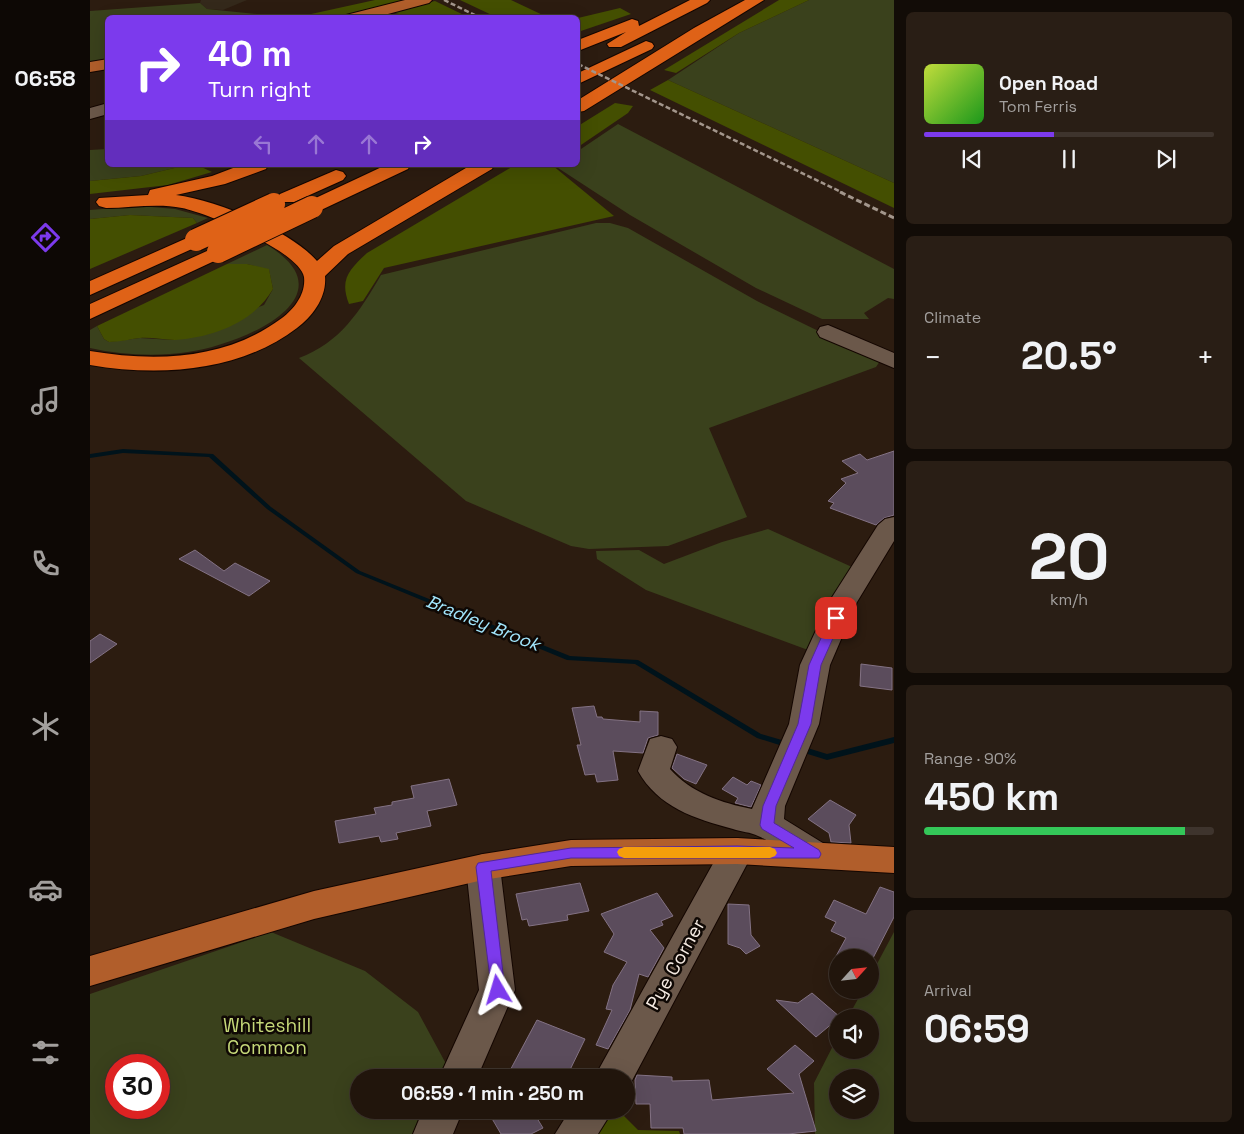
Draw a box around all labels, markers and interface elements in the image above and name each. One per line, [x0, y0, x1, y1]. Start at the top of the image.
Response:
text: 40 m [208, 32, 292, 76]
icon: right [125, 35, 190, 100]
text: 06:58 [15, 64, 75, 92]
text: Open Road [999, 71, 1098, 96]
text: Turn right [208, 75, 311, 103]
text: Tom Ferris [999, 96, 1077, 117]
icon: left [249, 130, 277, 158]
icon: ahead [302, 130, 330, 158]
icon: ahead [355, 130, 383, 158]
icon: right [408, 130, 436, 158]
icon: previous [958, 145, 986, 173]
icon: pause [1055, 145, 1083, 173]
icon: next [1152, 145, 1180, 173]
icon: directions [28, 220, 63, 255]
text: Climate [924, 307, 981, 328]
text: 20.5° [1021, 332, 1117, 380]
text: − [924, 339, 941, 375]
text: + [1197, 339, 1214, 375]
icon: music [28, 383, 63, 418]
text: 20 [1029, 515, 1109, 598]
icon: phone [28, 546, 63, 581]
water label: Bradley Brook [423, 589, 546, 657]
text: km/h [1050, 589, 1088, 610]
pin [815, 597, 857, 639]
icon: arrive [822, 604, 850, 632]
icon: climate [28, 709, 63, 744]
text: Range · 90% [924, 748, 1016, 769]
text: 450 km [924, 773, 1059, 821]
icon: car [28, 872, 63, 907]
street label: Pye Corner [640, 914, 711, 1014]
north arrow [829, 949, 879, 999]
map controls [829, 949, 879, 1119]
position arrow [471, 963, 523, 1015]
text: Arrival [924, 980, 972, 1001]
text: 06:59 [924, 1005, 1030, 1053]
button: sound [829, 1009, 879, 1059]
park label: Whiteshill Common [223, 1013, 311, 1060]
icon: filters [28, 1035, 63, 1070]
speed limit sign: 30 [105, 1054, 170, 1119]
button: layers [829, 1069, 879, 1119]
text: 06:59 · 1 min · 250 m [401, 1081, 584, 1106]

